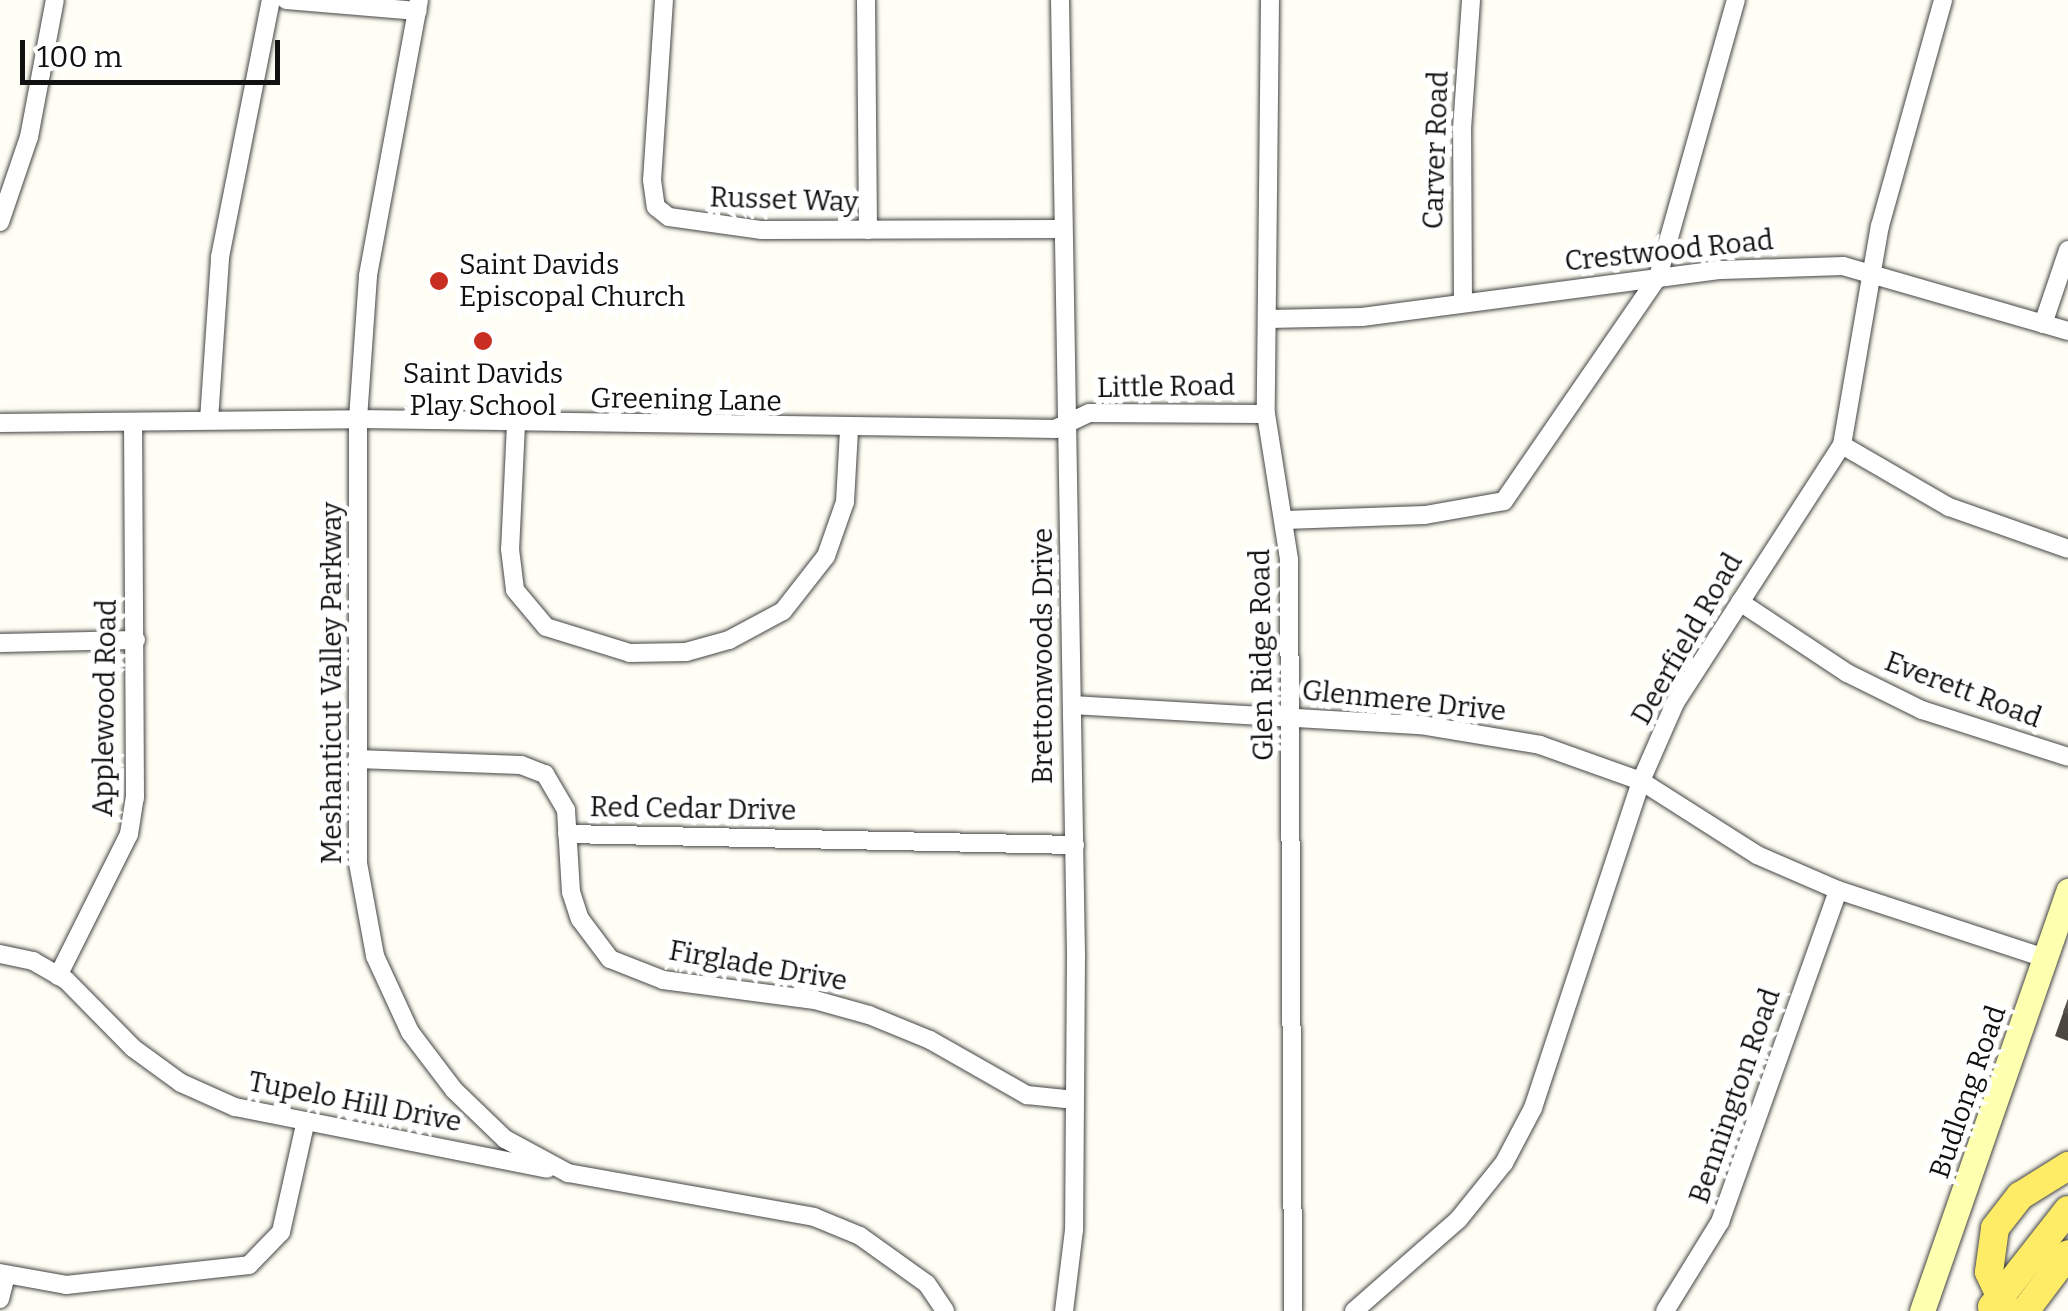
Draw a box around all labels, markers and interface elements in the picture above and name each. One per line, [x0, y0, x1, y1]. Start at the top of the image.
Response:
scale bar [25, 20, 285, 82]
text: 100 m [37, 39, 122, 75]
street label: Carver Road [1416, 70, 1456, 230]
street label: Russet Way [709, 181, 859, 219]
street label: Crestwood Road [1563, 223, 1775, 279]
place label: Saint Davids Episcopal Church [459, 248, 685, 314]
marker: Saint Davids Episcopal Church [428, 270, 450, 292]
marker: Saint Davids Play School [472, 330, 494, 352]
place label: Saint Davids Play School [403, 357, 563, 423]
street label: Little Road [1097, 369, 1235, 405]
street label: Greening Lane [590, 382, 782, 418]
street label: Meshanticut Valley Parkway [315, 502, 349, 864]
street label: Brettonwoods Drive [1026, 528, 1060, 784]
street label: Deerfield Road [1624, 547, 1750, 731]
street label: Glen Ridge Road [1243, 549, 1281, 761]
street label: Applewood Road [86, 599, 124, 817]
street label: Everett Road [1880, 645, 2046, 735]
street label: Glenmere Drive [1300, 674, 1508, 728]
street label: Red Cedar Drive [589, 790, 797, 828]
street label: Firglade Drive [666, 934, 850, 998]
street label: Bennington Road [1682, 984, 1788, 1208]
street label: Budlong Road [1923, 1001, 2013, 1183]
street label: Tupelo Hill Drive [246, 1065, 464, 1139]

